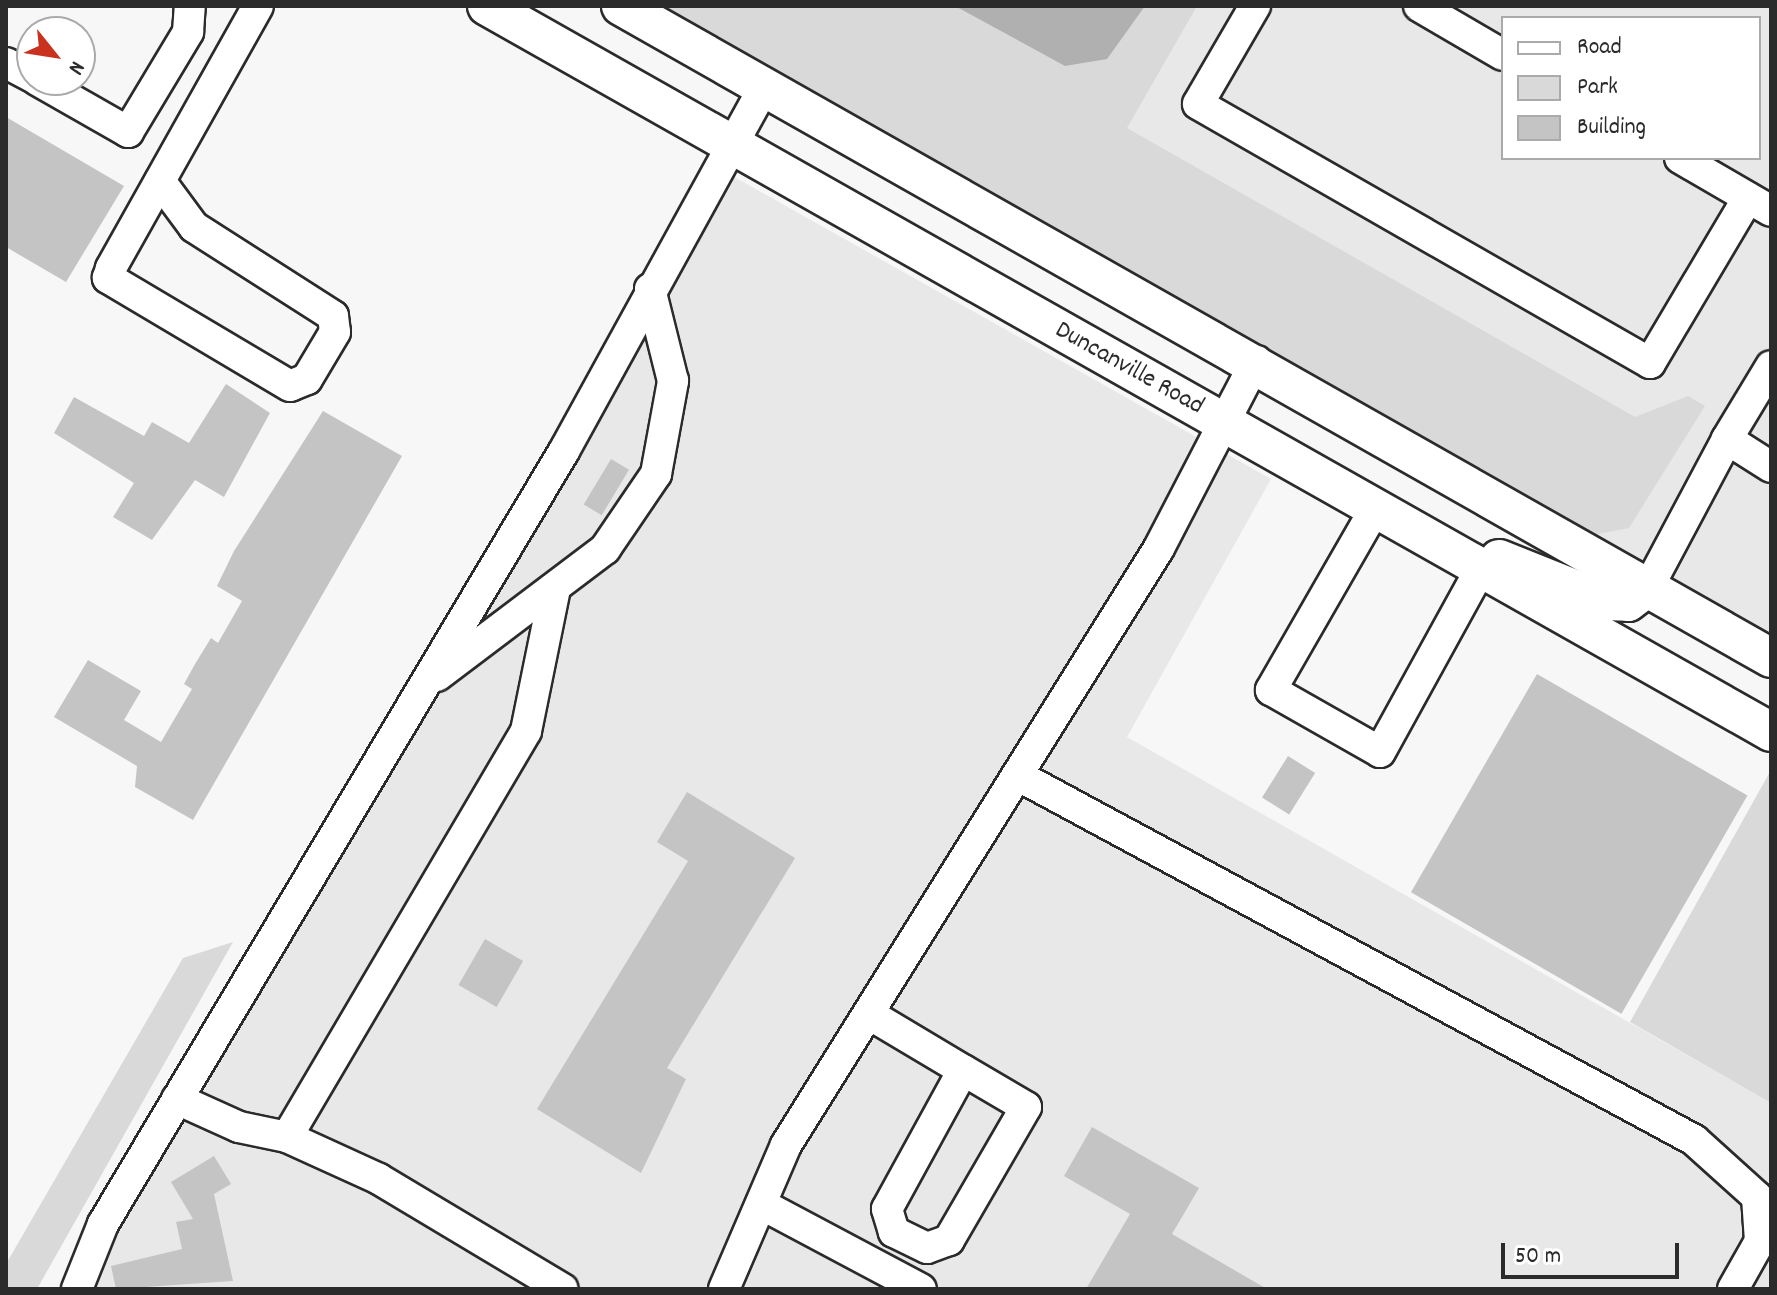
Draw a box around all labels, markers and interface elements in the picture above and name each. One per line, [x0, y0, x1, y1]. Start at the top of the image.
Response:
north arrow [16, 16, 96, 96]
legend [1501, 16, 1761, 160]
text: Road [1577, 31, 1622, 65]
text: N [59, 55, 92, 80]
text: Park [1577, 71, 1618, 105]
text: Building [1577, 111, 1646, 145]
street label: Duncanville Road [1049, 315, 1209, 423]
scale bar [1505, 1227, 1683, 1277]
text: 50 m [1515, 1240, 1561, 1274]

